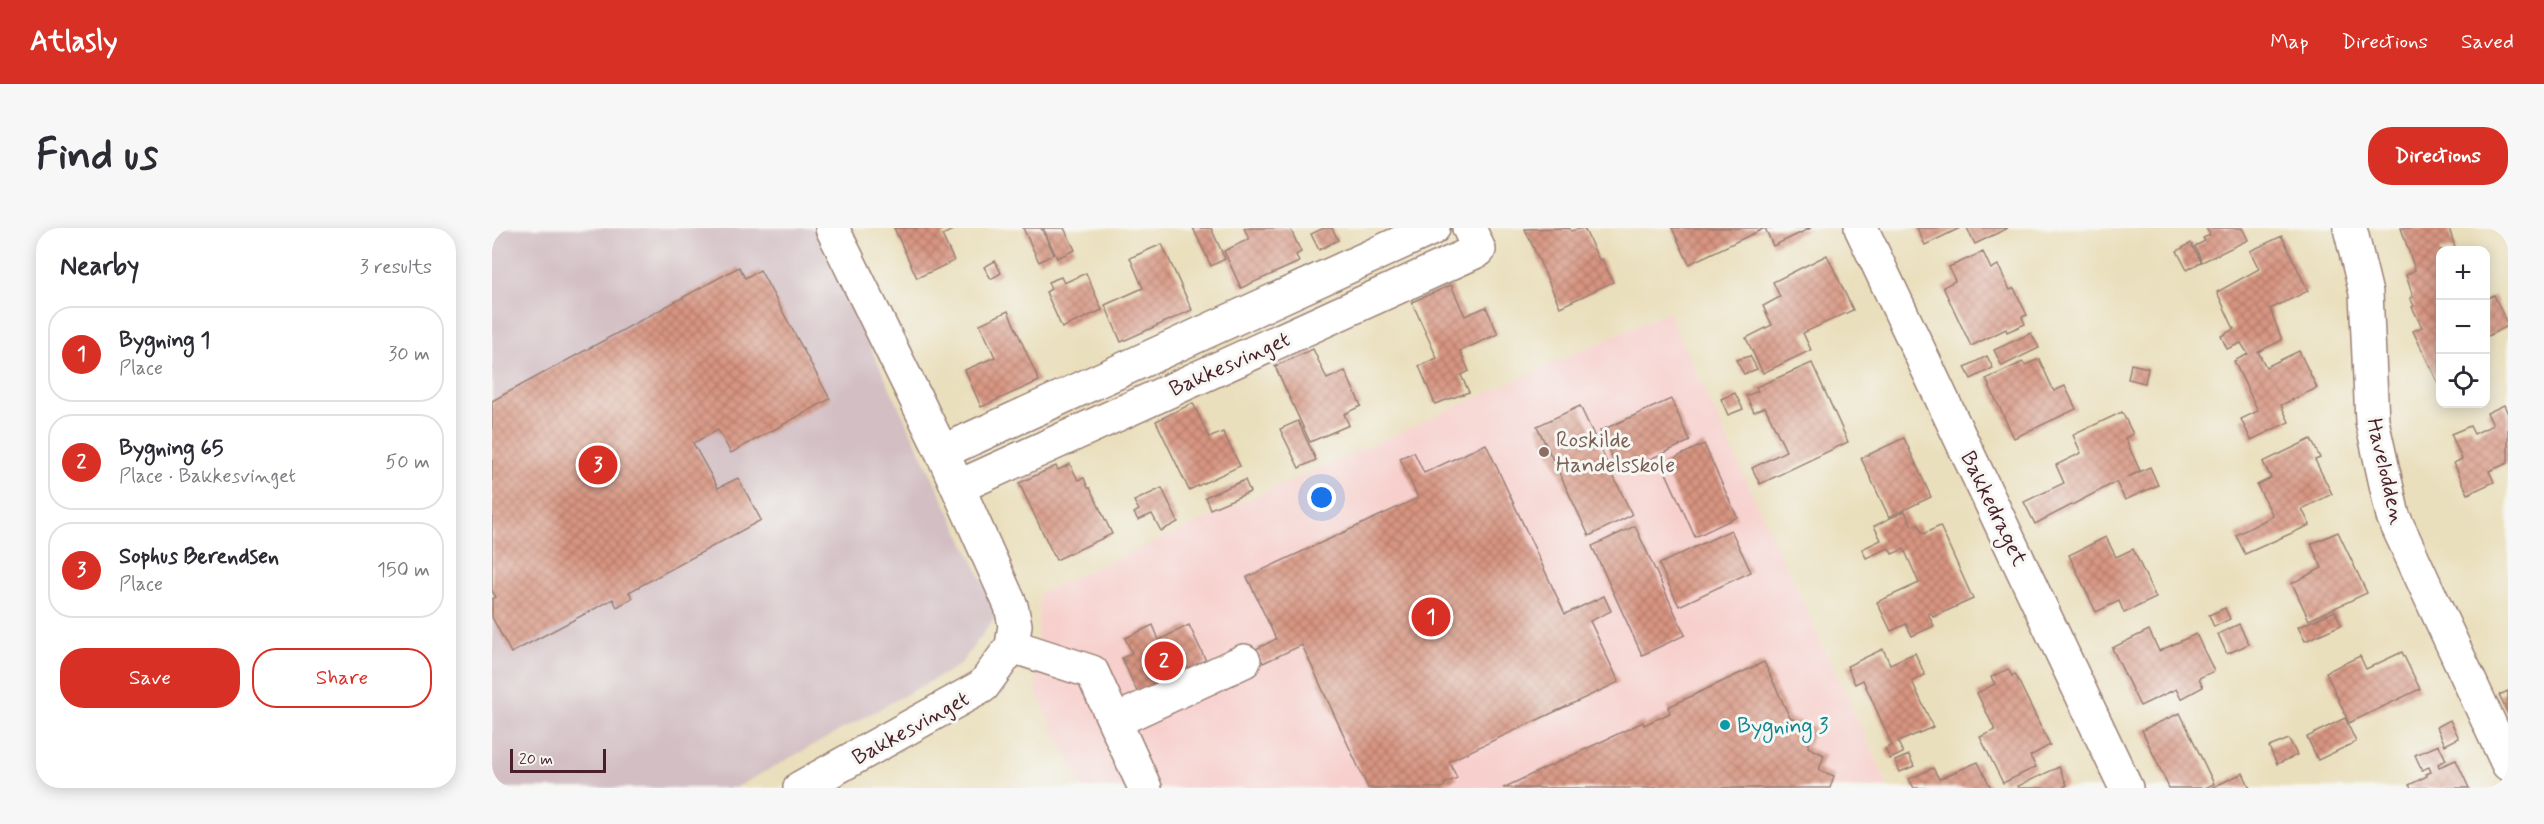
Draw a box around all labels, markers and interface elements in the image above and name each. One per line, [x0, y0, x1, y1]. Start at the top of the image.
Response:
text: Atlasly [30, 24, 118, 61]
text: Map [2270, 28, 2309, 56]
text: Directions [2342, 28, 2428, 56]
text: Saved [2461, 28, 2514, 56]
button: Directions [2368, 127, 2508, 185]
text: Find us [36, 129, 158, 184]
map controls [2436, 246, 2490, 408]
button: + [2436, 246, 2490, 300]
text: Nearby [60, 250, 139, 284]
text: 3 results [360, 254, 432, 281]
button: − [2436, 300, 2490, 354]
street label: Bakkesvinget [1165, 326, 1295, 405]
text: Bygning 1 [119, 327, 210, 355]
text: 1 [77, 341, 86, 368]
text: 30 m [388, 341, 430, 368]
button: locate [2436, 354, 2490, 408]
text: Place [119, 355, 163, 382]
street label: Havelodden [2359, 415, 2411, 527]
place label: Roskilde Handelsskole [1556, 427, 1675, 480]
text: Bygning 65 [119, 435, 224, 463]
pin: 3 [578, 442, 618, 488]
marker: Roskilde Handelsskole [1537, 445, 1551, 459]
street label: Bakkedraget [1951, 447, 2033, 572]
text: 2 [77, 449, 86, 476]
text: 50 m [385, 449, 430, 476]
text: Place · Bakkesvinget [119, 463, 296, 490]
your location [1307, 483, 1336, 512]
text: Sophus Berendsen [119, 543, 279, 571]
text: 3 [77, 557, 86, 584]
text: 150 m [377, 557, 430, 584]
text: Place [119, 571, 163, 598]
pin: 1 [1412, 594, 1450, 640]
pin: 2 [1144, 638, 1184, 684]
button: Save [60, 648, 240, 708]
button: Share [252, 648, 432, 708]
street label: Bakkesvinget [848, 685, 975, 773]
place label: Bygning 3 [1737, 713, 1829, 744]
marker: Bygning 3 [1718, 718, 1732, 732]
scale bar [510, 746, 606, 774]
text: 20 m [519, 749, 553, 770]

